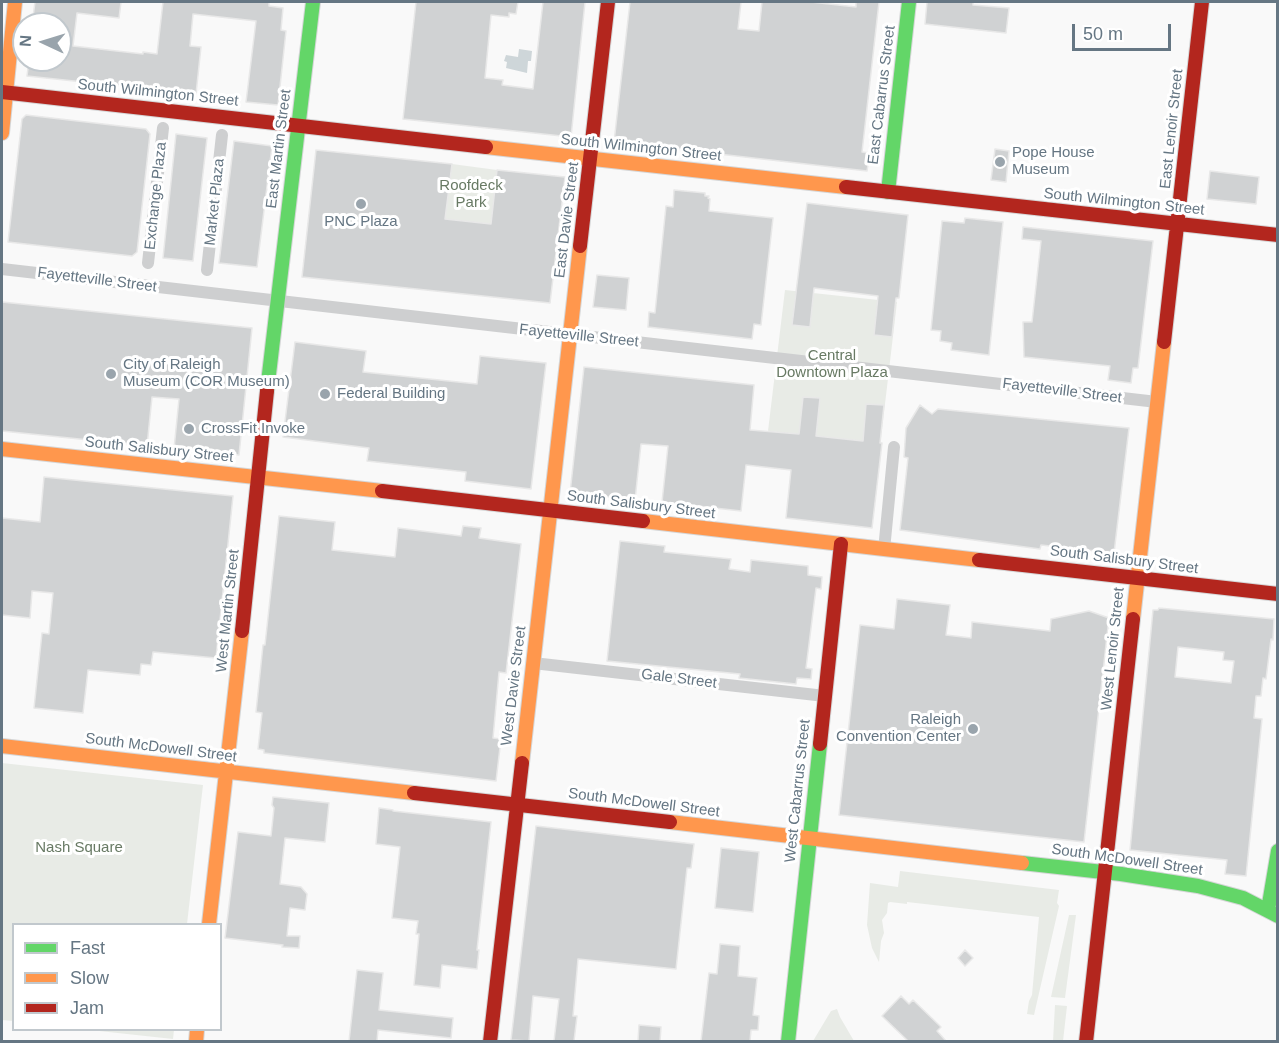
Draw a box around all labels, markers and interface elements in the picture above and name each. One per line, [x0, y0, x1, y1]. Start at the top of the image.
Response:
north arrow [12, 12, 72, 72]
scale bar [1075, 12, 1174, 50]
street label: East Cabarrus Street [865, 24, 899, 166]
text: 50 m [1083, 24, 1123, 44]
text: N [17, 34, 34, 47]
street label: East Lenoir Street [1157, 68, 1187, 190]
street label: South Wilmington Street [77, 76, 239, 110]
street label: East Martin Street [263, 88, 295, 210]
street label: South Wilmington Street [560, 131, 722, 165]
street label: Exchange Plaza [141, 141, 171, 251]
place label: Pope House Museum [1012, 144, 1095, 179]
marker: Pope House Museum [993, 155, 1007, 169]
street label: Market Plaza [201, 158, 229, 246]
street label: East Davie Street [551, 161, 583, 279]
park label: Roofdeck Park [439, 177, 503, 212]
street label: South Wilmington Street [1043, 185, 1205, 219]
marker: PNC Plaza [354, 197, 368, 211]
place label: PNC Plaza [324, 213, 398, 231]
street label: Fayetteville Street [36, 264, 158, 296]
street label: Fayetteville Street [518, 321, 640, 351]
park label: Central Downtown Plaza [776, 347, 888, 382]
place label: City of Raleigh Museum (COR Museum) [123, 356, 290, 391]
marker: City of Raleigh Museum (COR Museum) [104, 367, 118, 381]
street label: Fayetteville Street [1001, 375, 1123, 407]
place label: Federal Building [337, 385, 445, 403]
marker: Federal Building [318, 387, 332, 401]
place label: CrossFit Invoke [201, 420, 305, 438]
marker: CrossFit Invoke [182, 422, 196, 436]
street label: South Salisbury Street [84, 433, 234, 467]
street label: South Salisbury Street [566, 487, 716, 523]
street label: South Salisbury Street [1049, 542, 1199, 578]
street label: West Martin Street [213, 548, 243, 674]
street label: West Lenoir Street [1098, 586, 1128, 712]
street label: West Davie Street [498, 625, 530, 747]
street label: Gale Street [640, 665, 718, 693]
place label: Raleigh Convention Center [836, 711, 961, 746]
street label: West Cabarrus Street [782, 718, 814, 864]
marker: Raleigh Convention Center [966, 722, 980, 736]
street label: South McDowell Street [84, 730, 238, 766]
street label: South McDowell Street [567, 785, 721, 821]
park label: Nash Square [35, 839, 123, 857]
street label: South McDowell Street [1050, 840, 1204, 880]
legend [12, 923, 222, 1031]
text: Fast [70, 938, 105, 958]
text: Slow [70, 968, 109, 988]
text: Jam [70, 998, 104, 1018]

